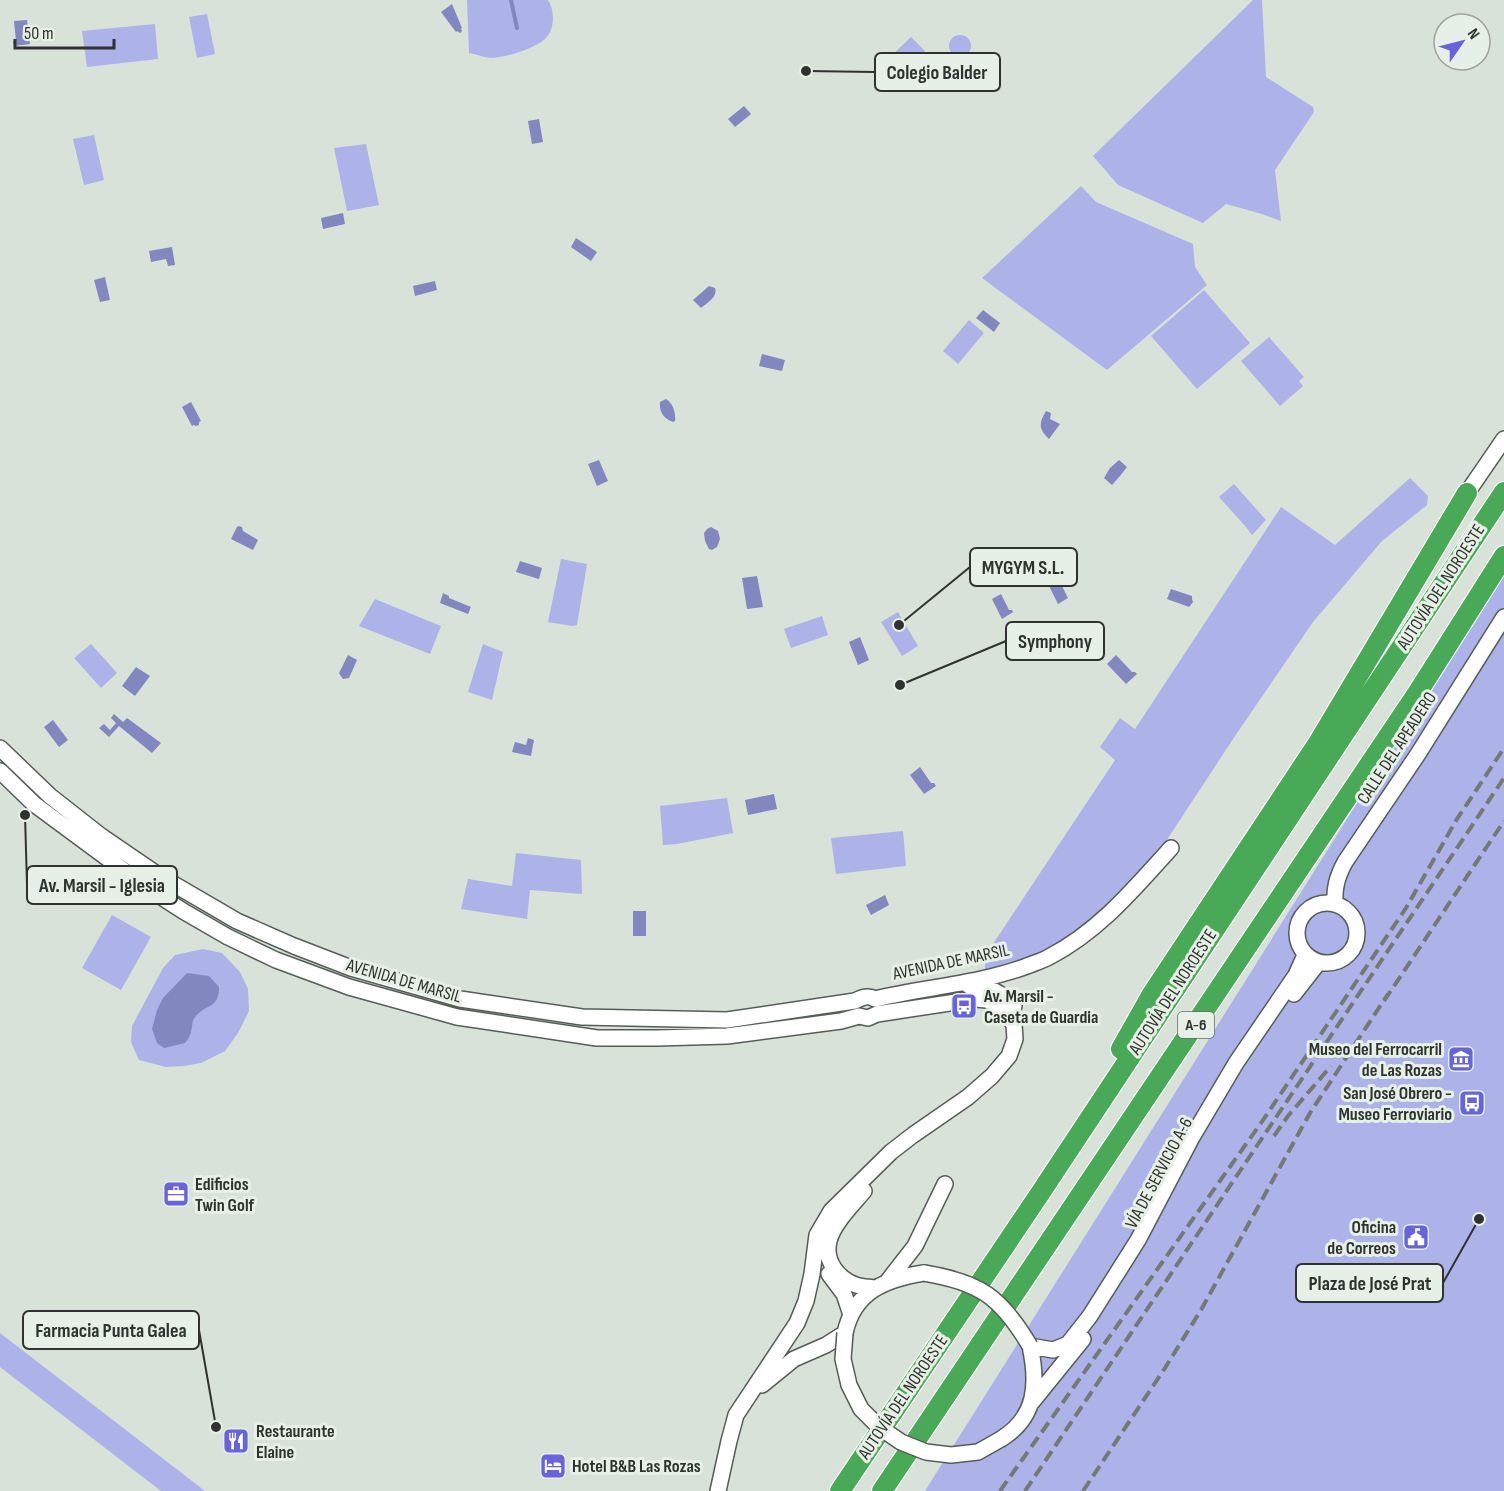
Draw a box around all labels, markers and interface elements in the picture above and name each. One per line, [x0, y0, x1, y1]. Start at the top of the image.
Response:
scale bar [15, 12, 114, 50]
north arrow [1432, 12, 1492, 72]
text: 50 m [24, 23, 54, 44]
text: N [1463, 25, 1483, 43]
callout: Colegio Balder [875, 53, 1000, 91]
text: Colegio Balder [886, 61, 988, 85]
street label: AUTOVÍA DEL NOROESTE [1392, 520, 1489, 654]
callout: MYGYM S.L. [970, 548, 1077, 586]
text: MYGYM S.L. [982, 556, 1064, 580]
callout: Symphony [1006, 622, 1104, 660]
text: Symphony [1018, 630, 1093, 654]
street label: CALLE DEL APEADERO [1353, 688, 1441, 808]
callout: Av. Marsil - Iglesia [27, 866, 177, 904]
text: Av. Marsil - Iglesia [38, 874, 165, 898]
street label: AUTOVÍA DEL NOROESTE [1124, 925, 1221, 1059]
street label: AVENIDA DE MARSIL [890, 939, 1011, 985]
street label: AVENIDA DE MARSIL [343, 954, 464, 1008]
place label: Av. Marsil - Caseta de Guardia [983, 986, 1098, 1028]
bus stop icon: Av. Marsil - Caseta de Guardia [949, 991, 979, 1021]
road number: A-6 [1178, 1012, 1214, 1038]
place label: Museo del Ferrocarril de Las Rozas [1309, 1039, 1442, 1081]
museum icon: Museo del Ferrocarril de Las Rozas [1446, 1044, 1476, 1074]
place label: San José Obrero - Museo Ferroviario [1338, 1083, 1452, 1125]
bus stop icon: San José Obrero - Museo Ferroviario [1457, 1088, 1487, 1118]
street label: VÍA DE SERVICIO A-6 [1121, 1114, 1197, 1232]
place label: Edificios Twin Golf [195, 1174, 255, 1216]
office icon: Edificios Twin Golf [161, 1179, 191, 1209]
place label: Oficina de Correos [1327, 1217, 1396, 1259]
public building icon: Oficina de Correos [1401, 1222, 1431, 1252]
callout: Plaza de José Prat [1296, 1264, 1443, 1302]
text: Plaza de José Prat [1309, 1272, 1432, 1296]
callout: Farmacia Punta Galea [23, 1311, 199, 1349]
text: Farmacia Punta Galea [35, 1319, 187, 1343]
street label: AUTOVÍA DEL NOROESTE [853, 1331, 952, 1464]
place label: Restaurante Elaine [256, 1421, 335, 1463]
restaurant icon: Restaurante Elaine [221, 1426, 251, 1456]
hotel icon: Hotel B&B Las Rozas [538, 1451, 568, 1481]
place label: Hotel B&B Las Rozas [572, 1456, 701, 1477]

